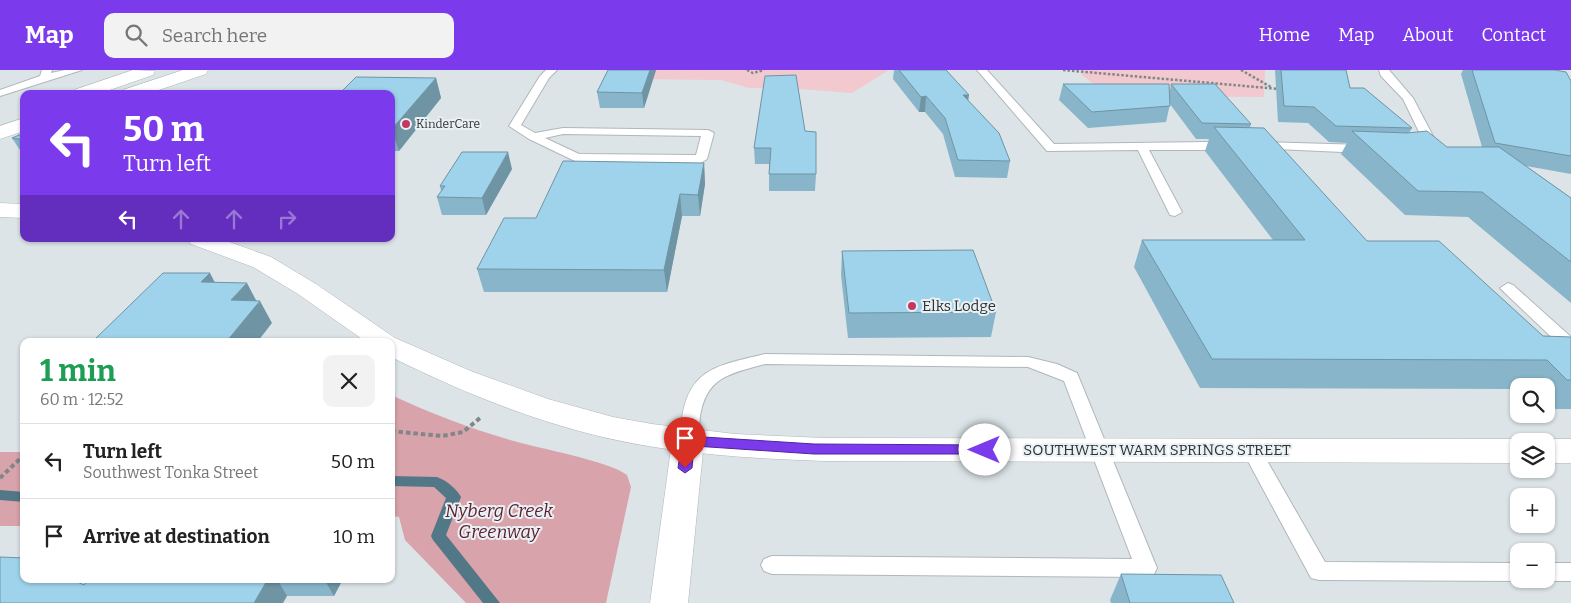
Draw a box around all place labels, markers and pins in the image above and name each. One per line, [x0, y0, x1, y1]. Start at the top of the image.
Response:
place label: KinderCare [416, 117, 480, 131]
marker: KinderCare [400, 118, 412, 130]
place label: Elks Lodge [922, 297, 996, 315]
marker: Elks Lodge [906, 300, 918, 312]
pin [664, 417, 706, 468]

